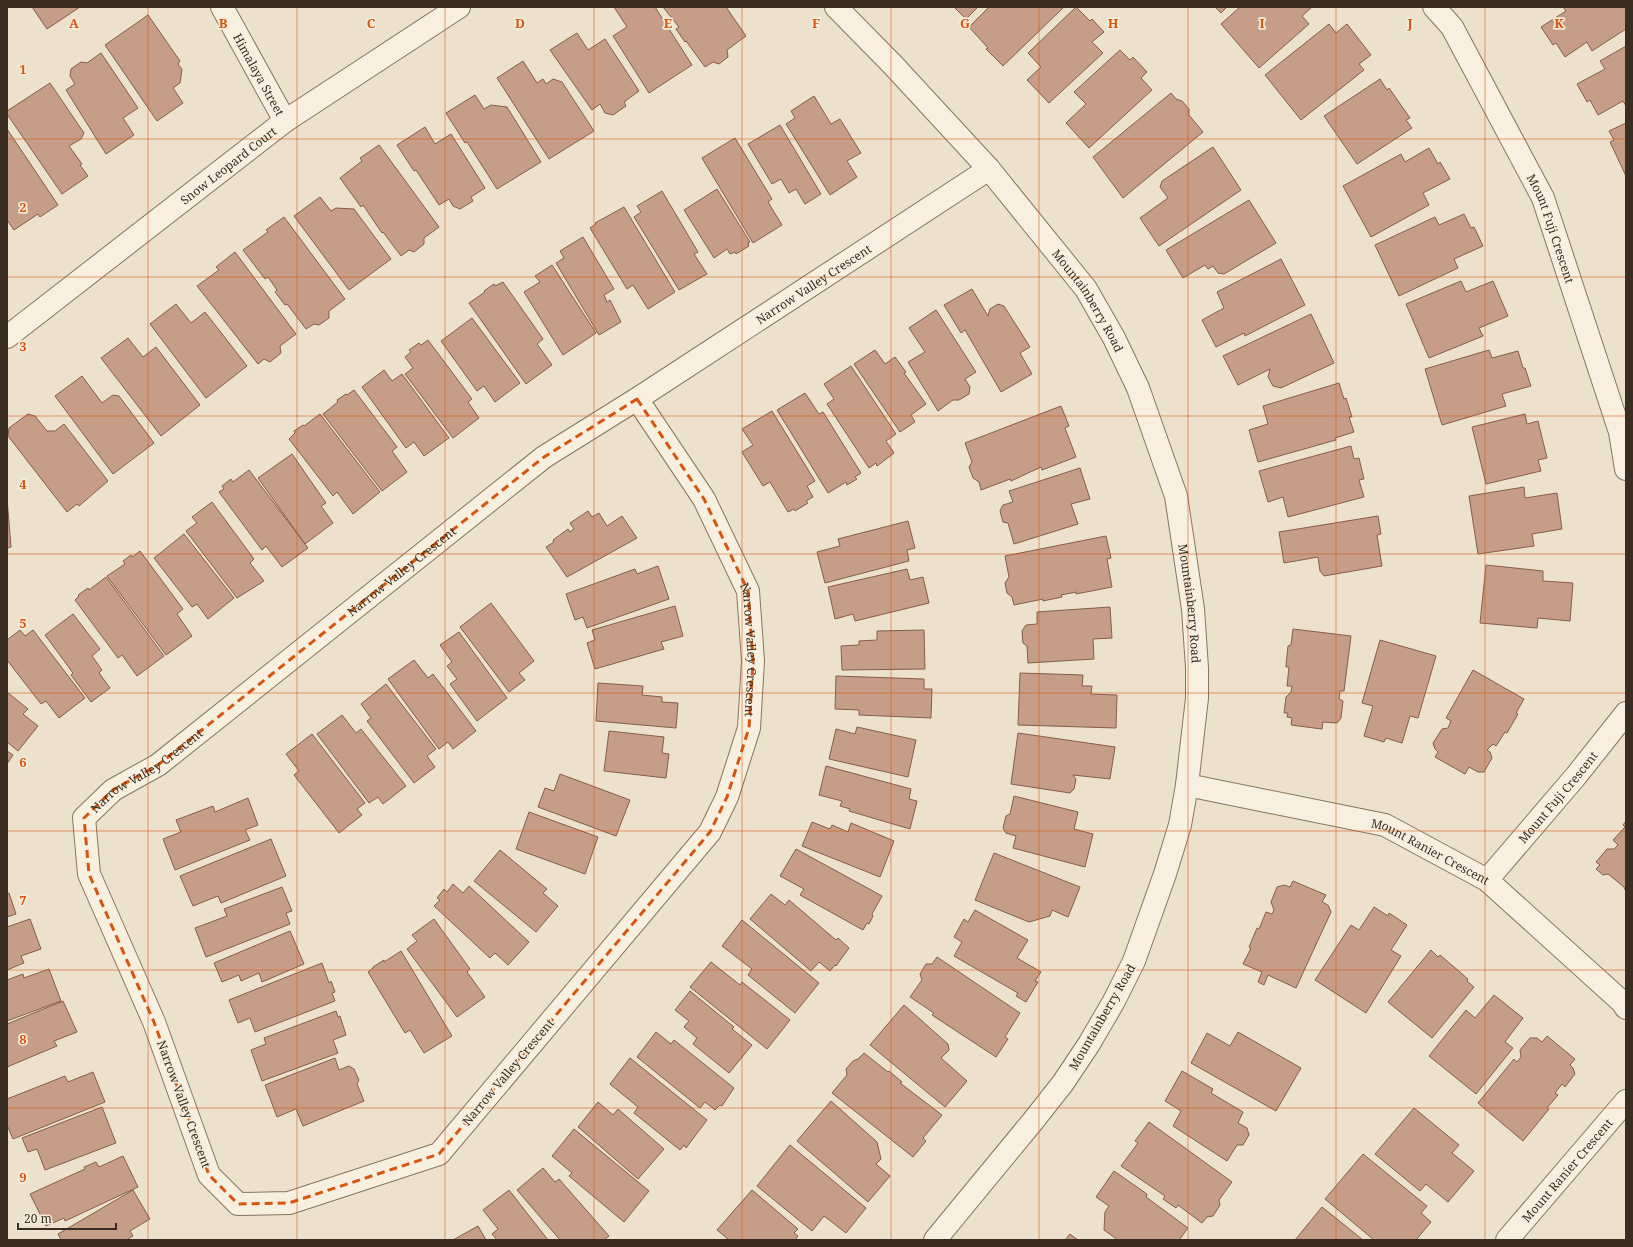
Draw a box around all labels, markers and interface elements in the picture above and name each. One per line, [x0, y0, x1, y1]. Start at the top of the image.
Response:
text: A [69, 14, 79, 32]
text: B [219, 14, 228, 32]
text: C [367, 14, 376, 32]
text: D [515, 14, 525, 32]
text: E [664, 14, 673, 32]
text: F [812, 14, 820, 32]
text: G [960, 14, 970, 32]
text: H [1108, 14, 1119, 32]
text: I [1259, 14, 1265, 32]
text: J [1406, 14, 1413, 32]
text: K [1554, 14, 1564, 32]
street label: Himalaya Street [230, 30, 289, 119]
text: 1 [19, 60, 27, 78]
street label: Snow Leopard Court [176, 122, 280, 208]
street label: Mount Fuji Crescent [1523, 171, 1579, 285]
text: 2 [19, 198, 27, 216]
street label: Narrow Valley Crescent [752, 240, 874, 328]
street label: Mountainberry Road [1048, 245, 1128, 355]
text: 3 [19, 337, 27, 355]
text: 4 [19, 475, 27, 493]
street label: Narrow Valley Crescent [343, 522, 459, 620]
street label: Mountainberry Road [1175, 543, 1205, 664]
street label: Narrow Valley Crescent [737, 579, 762, 717]
text: 5 [19, 614, 27, 632]
street label: Narrow Valley Crescent [86, 724, 206, 816]
street label: Mount Fuji Crescent [1514, 747, 1601, 847]
text: 6 [19, 753, 27, 771]
street label: Mount Ranier Crescent [1370, 814, 1493, 888]
text: 7 [19, 891, 27, 909]
street label: Mountainberry Road [1065, 960, 1140, 1073]
street label: Narrow Valley Crescent [458, 1015, 558, 1129]
text: 8 [19, 1030, 27, 1048]
street label: Narrow Valley Crescent [153, 1038, 215, 1170]
street label: Mount Ranier Crescent [1518, 1115, 1616, 1226]
text: 9 [19, 1168, 27, 1186]
scale bar [18, 1205, 116, 1231]
text: 20 m [24, 1210, 52, 1227]

